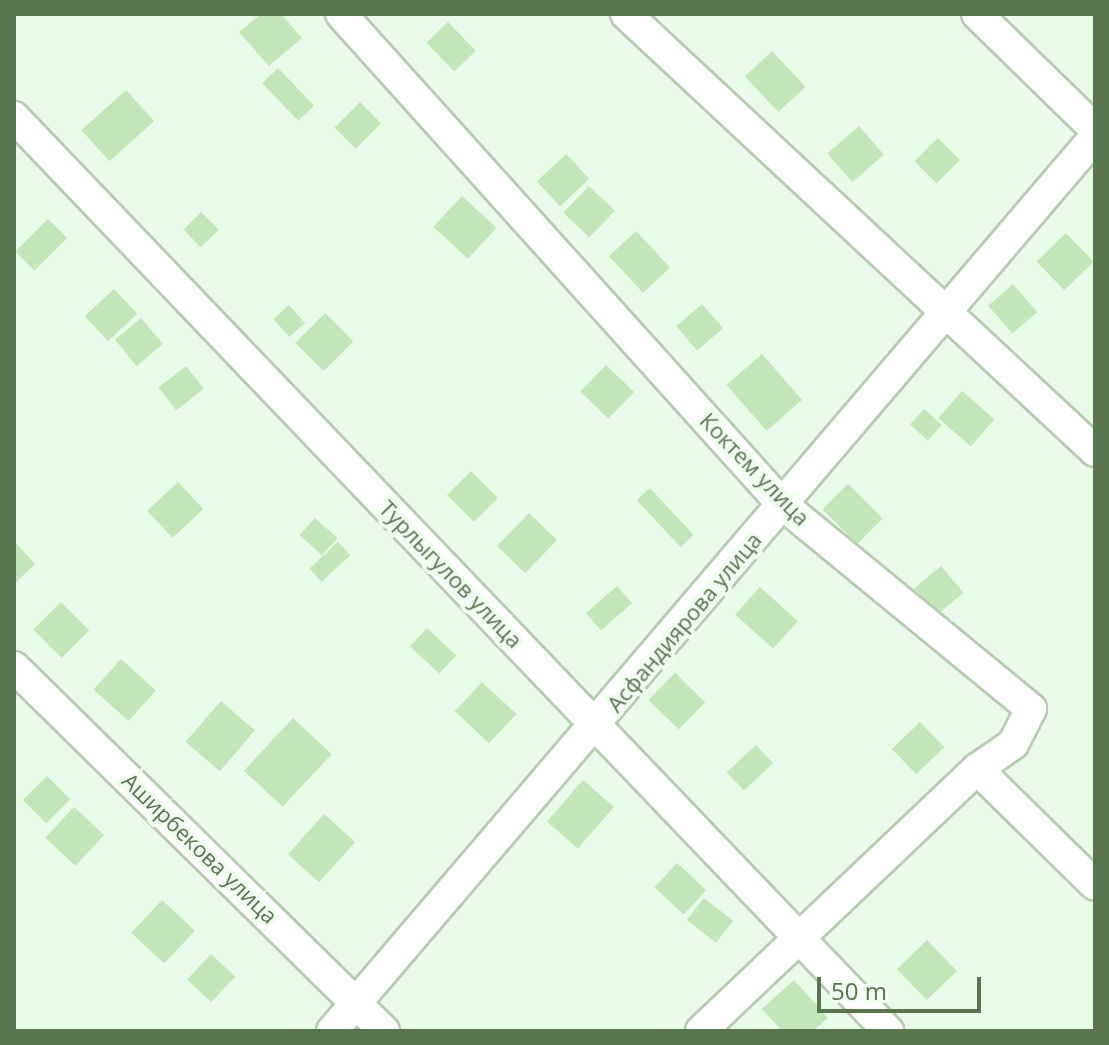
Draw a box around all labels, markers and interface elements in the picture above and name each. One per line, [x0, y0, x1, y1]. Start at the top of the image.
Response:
street label: Коктем улица [695, 407, 815, 531]
street label: Турлыгулов улица [374, 495, 528, 653]
street label: Асфандиярова улица [601, 527, 767, 717]
street label: Аширбекова улица [117, 767, 283, 929]
scale bar [821, 961, 985, 1011]
text: 50 m [831, 974, 887, 1007]

